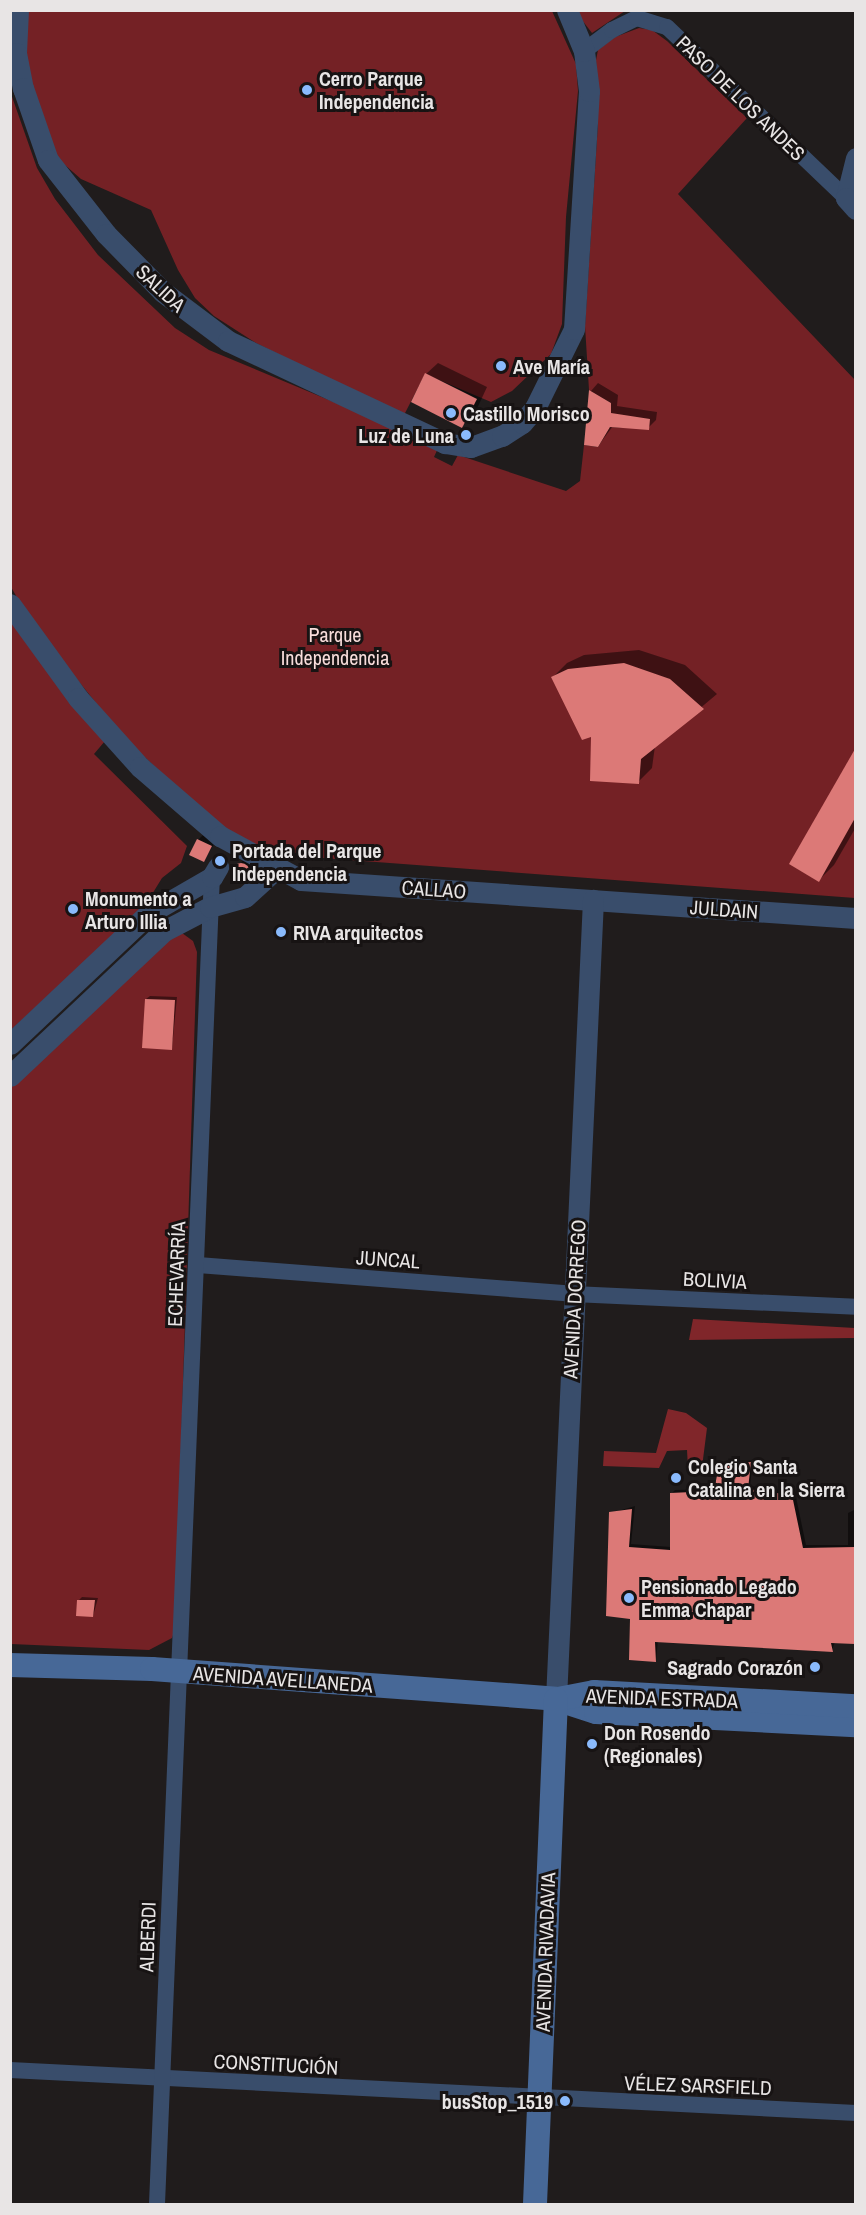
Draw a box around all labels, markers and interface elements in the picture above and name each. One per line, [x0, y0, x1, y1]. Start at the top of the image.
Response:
street label: PASO DE LOS ANDES [671, 30, 811, 166]
place label: Cerro Parque Independencia [319, 66, 434, 113]
marker: Cerro Parque Independencia [300, 83, 314, 97]
street label: SALIDA [131, 259, 191, 317]
place label: Ave María [513, 354, 590, 378]
marker: Ave María [494, 359, 508, 373]
place label: Castillo Morisco [463, 401, 590, 425]
marker: Castillo Morisco [444, 406, 458, 420]
place label: Luz de Luna [358, 423, 454, 447]
marker: Luz de Luna [459, 428, 473, 442]
park label: Parque Independencia [281, 622, 389, 669]
place label: Portada del Parque Independencia [232, 838, 381, 885]
marker: Portada del Parque Independencia [213, 854, 227, 868]
street label: CALLAO [401, 875, 467, 903]
place label: Monumento a Arturo Illia [85, 886, 192, 933]
street label: JULDAIN [689, 895, 759, 923]
marker: Monumento a Arturo Illia [66, 902, 80, 916]
place label: RIVA arquitectos [293, 920, 424, 944]
marker: RIVA arquitectos [274, 925, 288, 939]
street label: AVENIDA DORREGO [558, 1218, 590, 1380]
street label: ECHEVARRÍA [162, 1221, 190, 1327]
street label: JUNCAL [355, 1245, 421, 1273]
street label: BOLIVIA [683, 1266, 747, 1294]
place label: Colegio Santa Catalina en la Sierra [688, 1454, 845, 1501]
marker: Colegio Santa Catalina en la Sierra [669, 1471, 683, 1485]
place label: Pensionado Legado Emma Chapar [641, 1574, 797, 1621]
marker: Pensionado Legado Emma Chapar [622, 1591, 636, 1605]
place label: Sagrado Corazón [667, 1655, 803, 1679]
marker: Sagrado Corazón [808, 1660, 822, 1674]
street label: AVENIDA AVELLANEDA [192, 1661, 374, 1697]
street label: AVENIDA ESTRADA [585, 1683, 739, 1713]
place label: Don Rosendo (Regionales) [604, 1720, 711, 1767]
marker: Don Rosendo (Regionales) [585, 1737, 599, 1751]
street label: AVENIDA RIVADAVIA [530, 1871, 560, 2033]
street label: ALBERDI [134, 1902, 160, 1972]
street label: CONSTITUCIÓN [213, 2049, 339, 2079]
street label: VÉLEZ SARSFIELD [624, 2070, 772, 2100]
place label: busStop_1519 [442, 2089, 553, 2113]
marker: busStop_1519 [558, 2094, 572, 2108]

